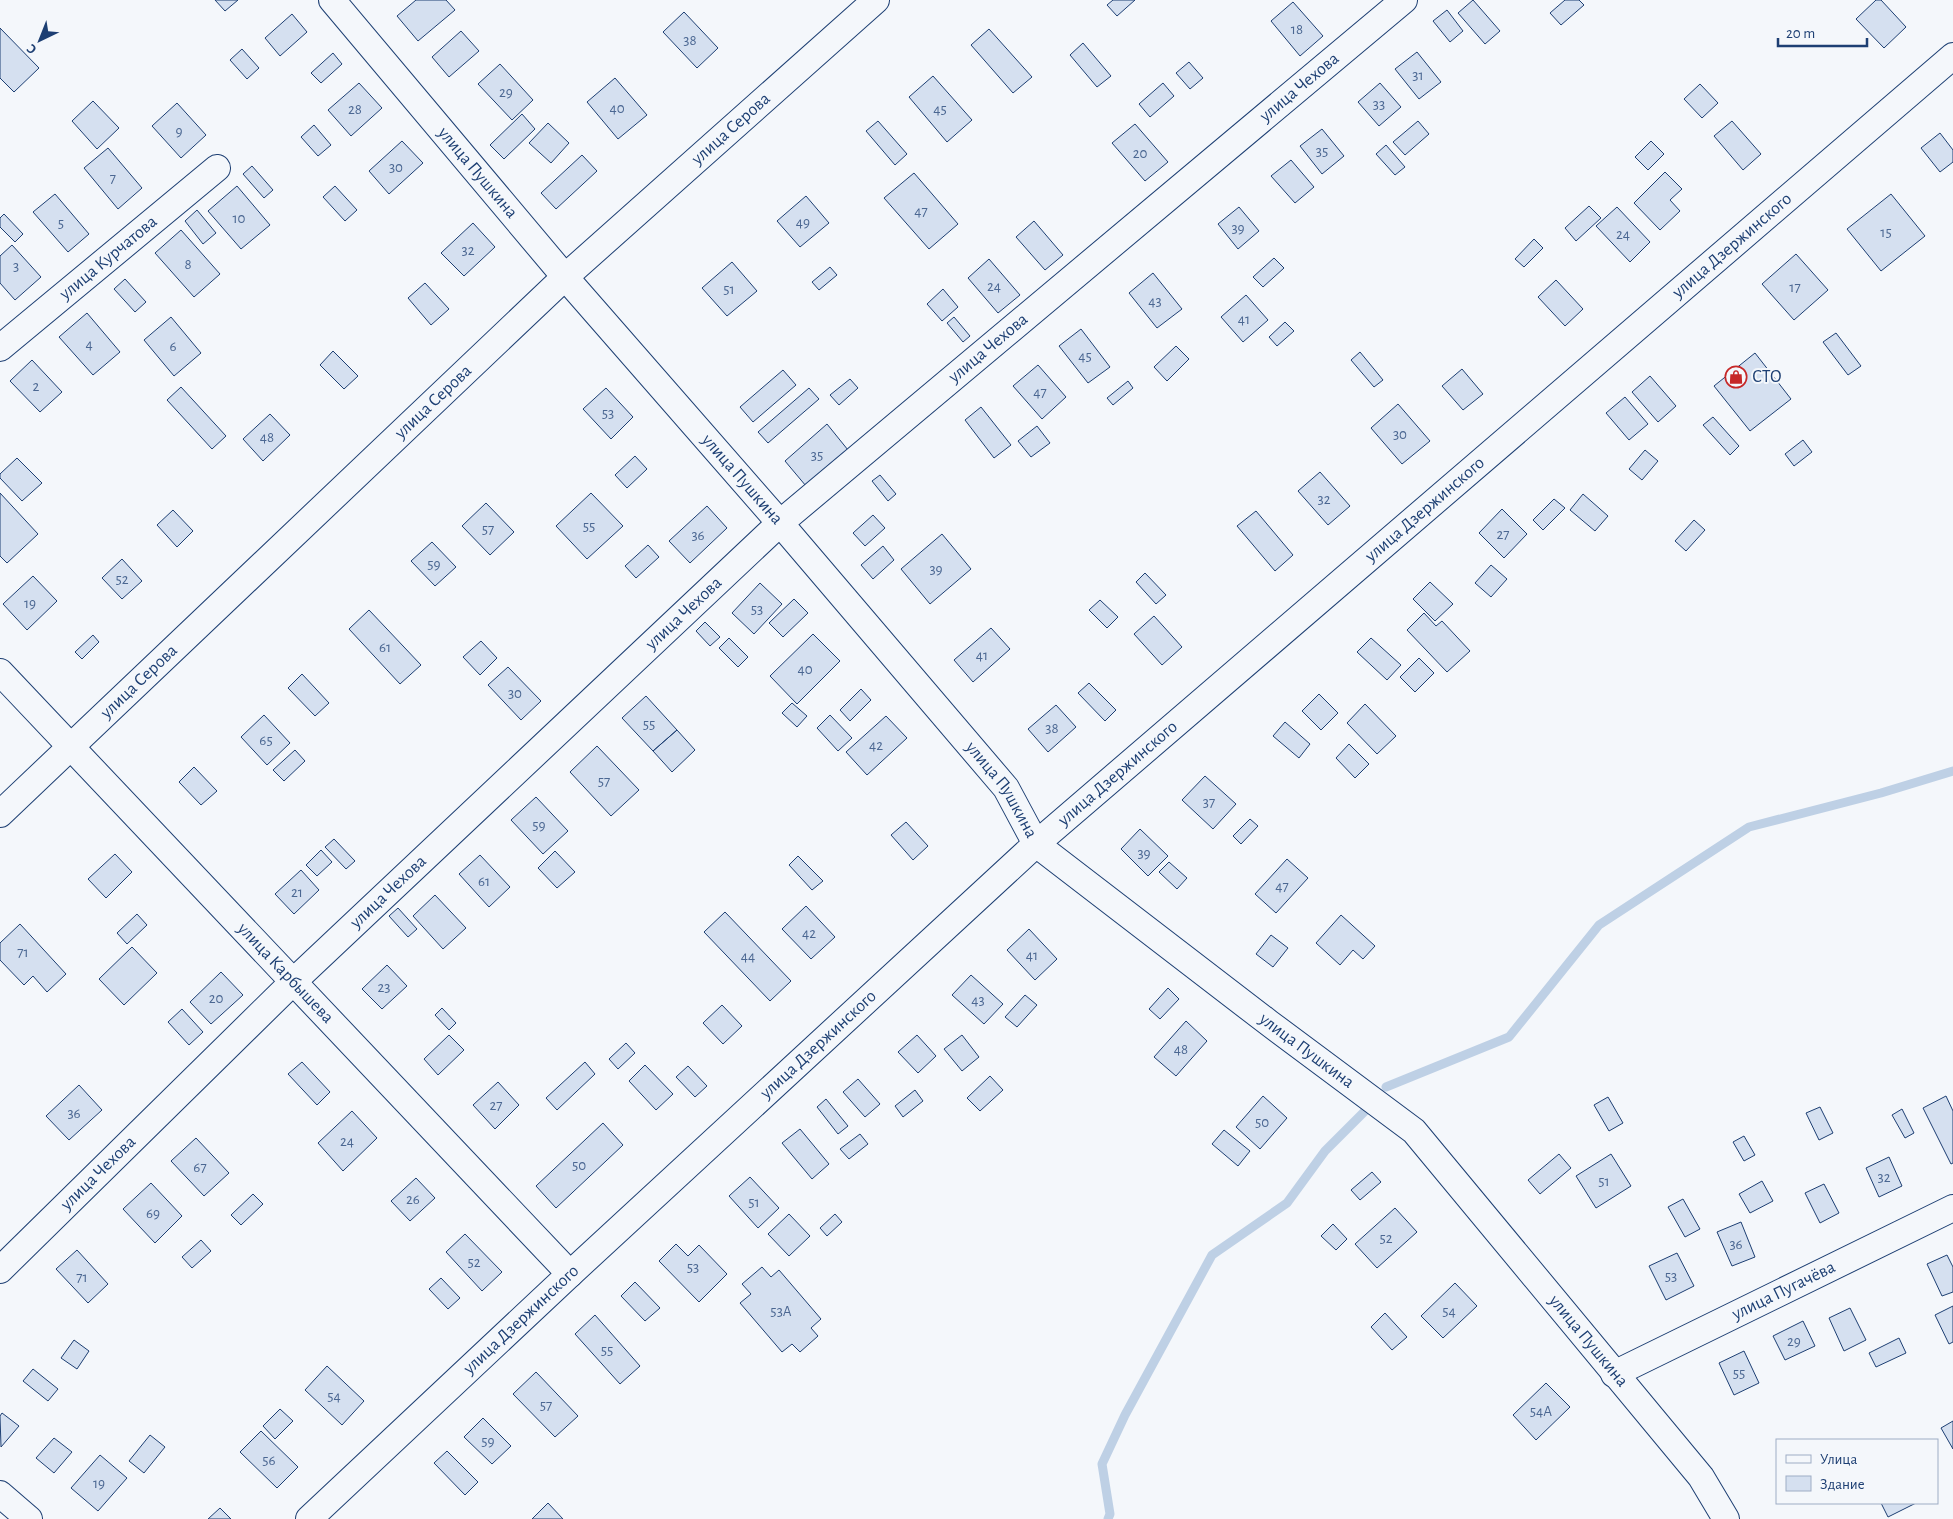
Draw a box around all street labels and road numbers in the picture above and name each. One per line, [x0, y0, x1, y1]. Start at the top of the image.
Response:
street label: улица Чехова [1256, 49, 1343, 126]
street label: улица Серова [688, 90, 774, 169]
street label: улица Пушкина [434, 123, 521, 222]
street label: улица Дзержинского [1668, 190, 1795, 302]
street label: улица Курчатова [56, 213, 161, 304]
street label: улица Чехова [945, 310, 1031, 387]
street label: улица Серова [391, 362, 475, 443]
street label: улица Пушкина [697, 430, 786, 528]
street label: улица Дзержинского [1361, 454, 1488, 566]
street label: улица Чехова [642, 574, 725, 654]
street label: улица Серова [97, 641, 181, 723]
street label: улица Дзержинского [1054, 718, 1181, 830]
street label: улица Пушкина [961, 738, 1040, 841]
street label: улица Чехова [346, 852, 430, 933]
street label: улица Карбышева [233, 919, 337, 1027]
street label: улица Дзержинского [756, 987, 880, 1103]
street label: улица Пушкина [1255, 1009, 1357, 1092]
street label: улица Чехова [57, 1133, 139, 1214]
street label: улица Пугачёва [1728, 1258, 1838, 1324]
street label: улица Дзержинского [459, 1262, 582, 1379]
street label: улица Пушкина [1545, 1291, 1631, 1390]

